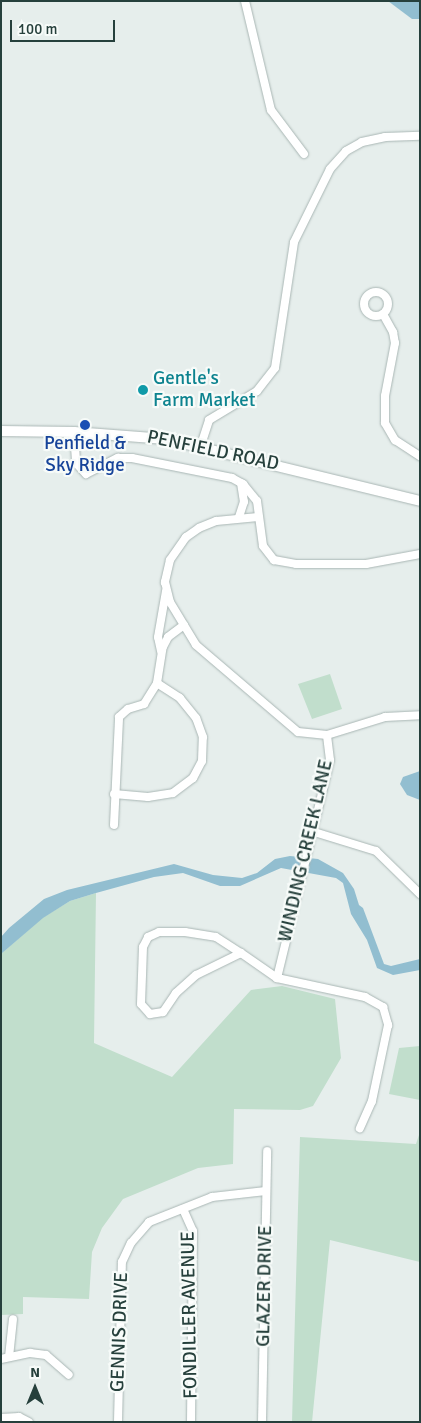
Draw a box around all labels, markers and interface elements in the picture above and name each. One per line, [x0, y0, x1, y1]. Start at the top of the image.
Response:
scale bar [12, 10, 118, 42]
text: 100 m [18, 20, 58, 38]
place label: Gentle's Farm Market [153, 368, 256, 412]
marker: Gentle's Farm Market [137, 384, 149, 396]
marker: Penfield & Sky Ridge [79, 419, 91, 431]
street label: PENFIELD ROAD [145, 426, 281, 476]
place label: Penfield & Sky Ridge [44, 433, 126, 477]
street label: WINDING CREEK LANE [274, 757, 338, 945]
street label: GLAZER DRIVE [253, 1225, 277, 1347]
street label: FONDILLER AVENUE [177, 1231, 203, 1399]
street label: GENNIS DRIVE [107, 1272, 133, 1392]
north arrow [10, 1363, 60, 1413]
text: N [30, 1364, 40, 1381]

